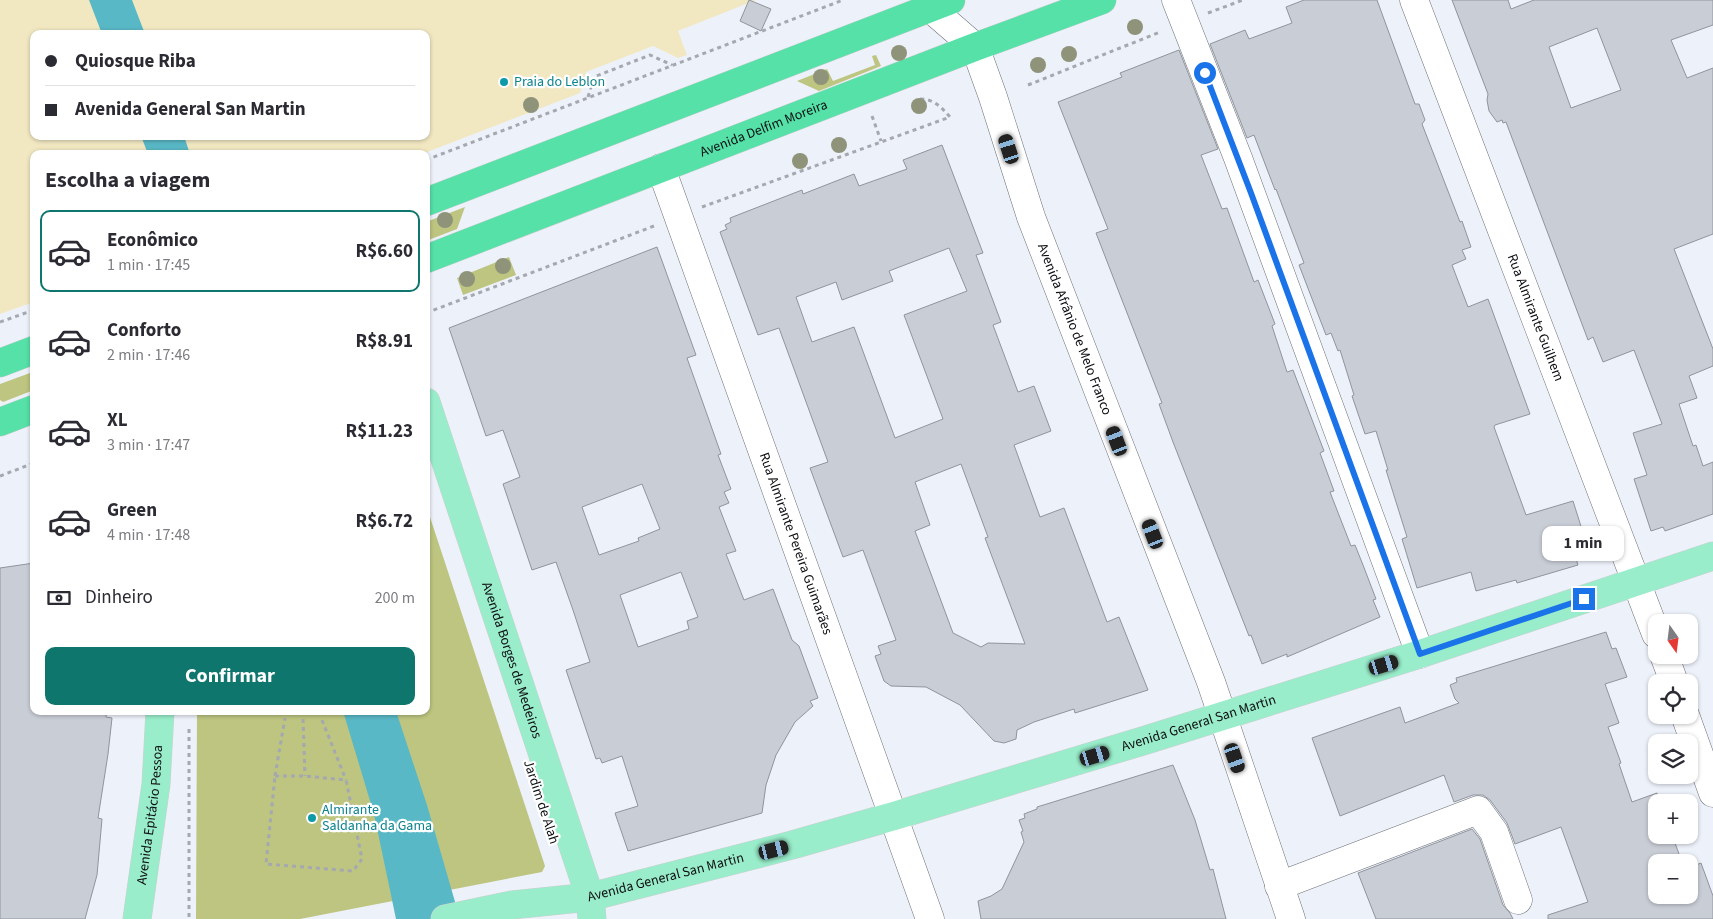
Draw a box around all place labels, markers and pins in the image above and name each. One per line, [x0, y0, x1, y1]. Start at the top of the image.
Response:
place label: Praia do Leblon [514, 72, 605, 92]
marker: Praia do Leblon [498, 76, 510, 88]
place label: Almirante Saldanha da Gama [322, 800, 432, 836]
marker: Almirante Saldanha da Gama [306, 812, 318, 824]

